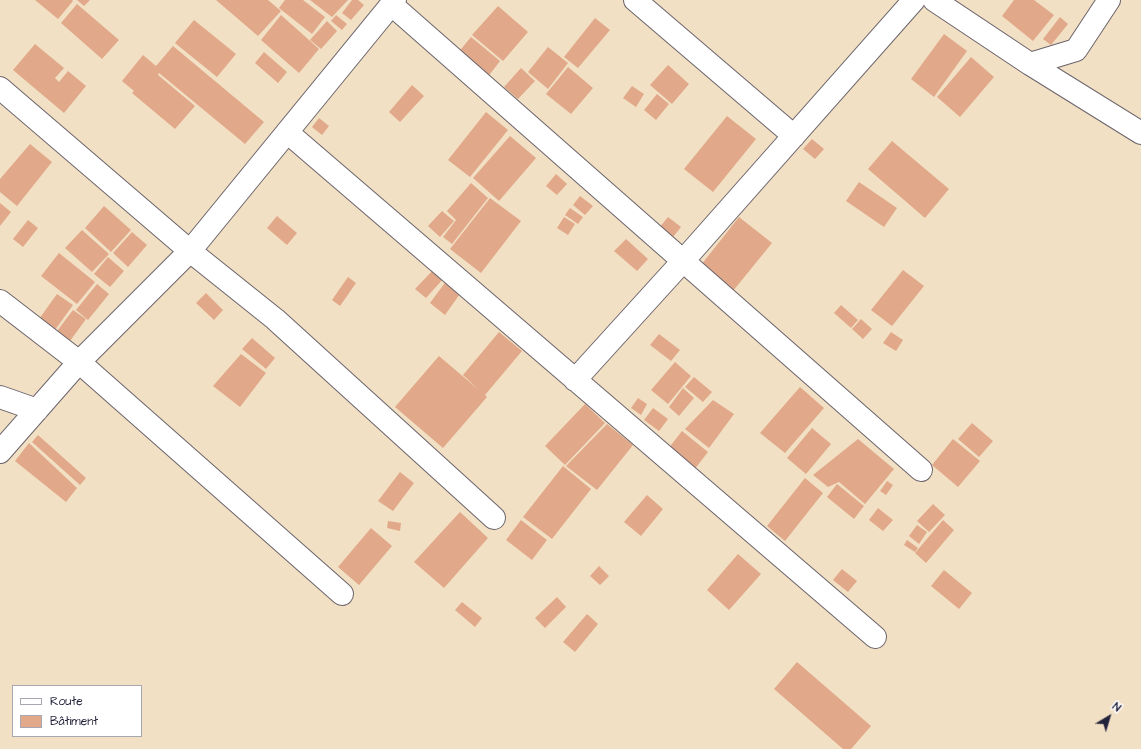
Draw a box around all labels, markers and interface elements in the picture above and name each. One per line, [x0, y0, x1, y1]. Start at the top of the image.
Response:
legend [12, 685, 142, 737]
text: Route [50, 693, 83, 710]
north arrow [1089, 697, 1129, 737]
text: N [1109, 699, 1124, 715]
text: Bâtiment [50, 713, 98, 730]

